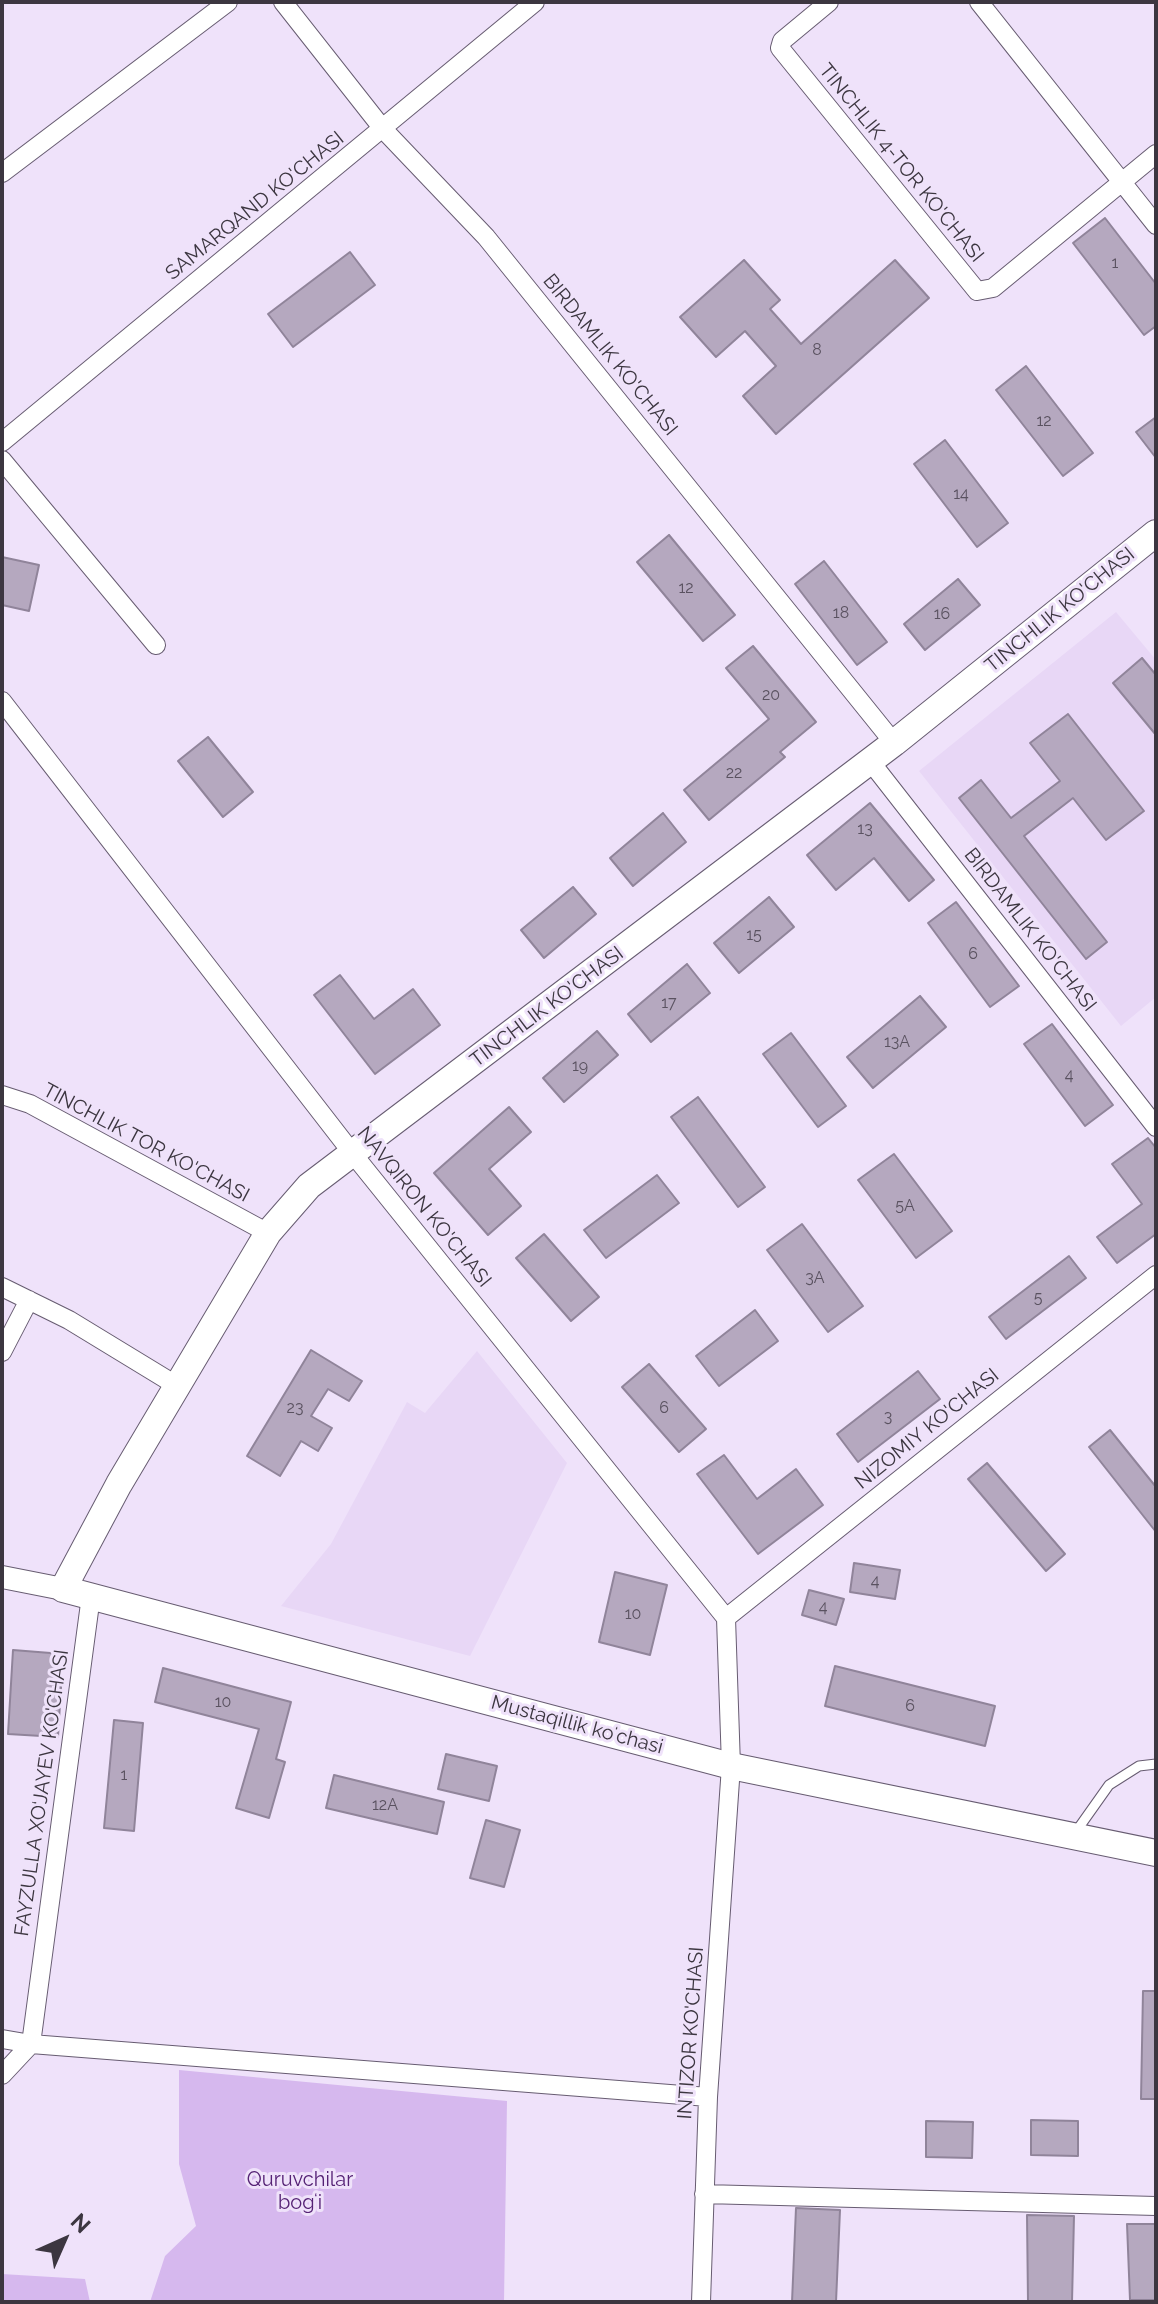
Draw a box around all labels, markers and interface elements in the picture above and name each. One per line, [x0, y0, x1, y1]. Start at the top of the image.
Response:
street label: TINCHLIK 4-TOR KO'CHASI [813, 59, 989, 267]
street label: SAMARQAND KO'CHASI [161, 127, 349, 285]
house number: 1 [1112, 253, 1118, 273]
street label: BIRDAMLIK KO'CHASI [538, 269, 682, 441]
house number: 8 [812, 340, 822, 360]
house number: 12 [1036, 411, 1052, 431]
house number: 14 [953, 484, 969, 504]
street label: TINCHLIK KO'CHASI [980, 542, 1140, 678]
house number: 12 [678, 578, 694, 598]
house number: 18 [833, 603, 849, 623]
house number: 16 [934, 604, 950, 624]
house number: 20 [762, 685, 780, 705]
house number: 22 [726, 763, 742, 783]
house number: 13 [857, 819, 873, 839]
street label: BIRDAMLIK KO'CHASI [959, 844, 1101, 1016]
house number: 15 [746, 925, 762, 945]
street label: TINCHLIK KO'CHASI [466, 942, 628, 1072]
house number: 6 [968, 944, 978, 964]
house number: 17 [661, 993, 677, 1013]
house number: 13А [884, 1032, 910, 1052]
house number: 19 [572, 1056, 588, 1076]
house number: 4 [1065, 1065, 1073, 1085]
street label: TINCHLIK TOR KO'CHASI [39, 1078, 253, 1208]
street label: NAVQIRON KO'CHASI [352, 1122, 496, 1292]
house number: 5А [895, 1196, 915, 1216]
house number: 3А [805, 1268, 825, 1288]
house number: 5 [1034, 1288, 1042, 1308]
street label: NIZOMIY KO'CHASI [850, 1364, 1004, 1494]
house number: 23 [287, 1398, 303, 1418]
house number: 6 [659, 1398, 669, 1418]
house number: 3 [884, 1407, 892, 1427]
house number: 4 [871, 1571, 879, 1591]
house number: 4 [819, 1597, 827, 1617]
house number: 10 [625, 1604, 641, 1624]
street label: FAYZULLA XO‘JAYEV KO'CHASI [10, 1648, 74, 1938]
street label: Mustaqillik koʻchasi [488, 1691, 666, 1759]
house number: 10 [215, 1692, 231, 1712]
house number: 6 [905, 1696, 915, 1716]
house number: 1 [121, 1765, 127, 1785]
house number: 12A [372, 1795, 398, 1815]
street label: INTIZOR KO'CHASI [673, 1946, 709, 2120]
park label: Quruvchilar bogʻi [247, 2168, 353, 2215]
north arrow [24, 2200, 104, 2280]
text: N [66, 2208, 96, 2238]

